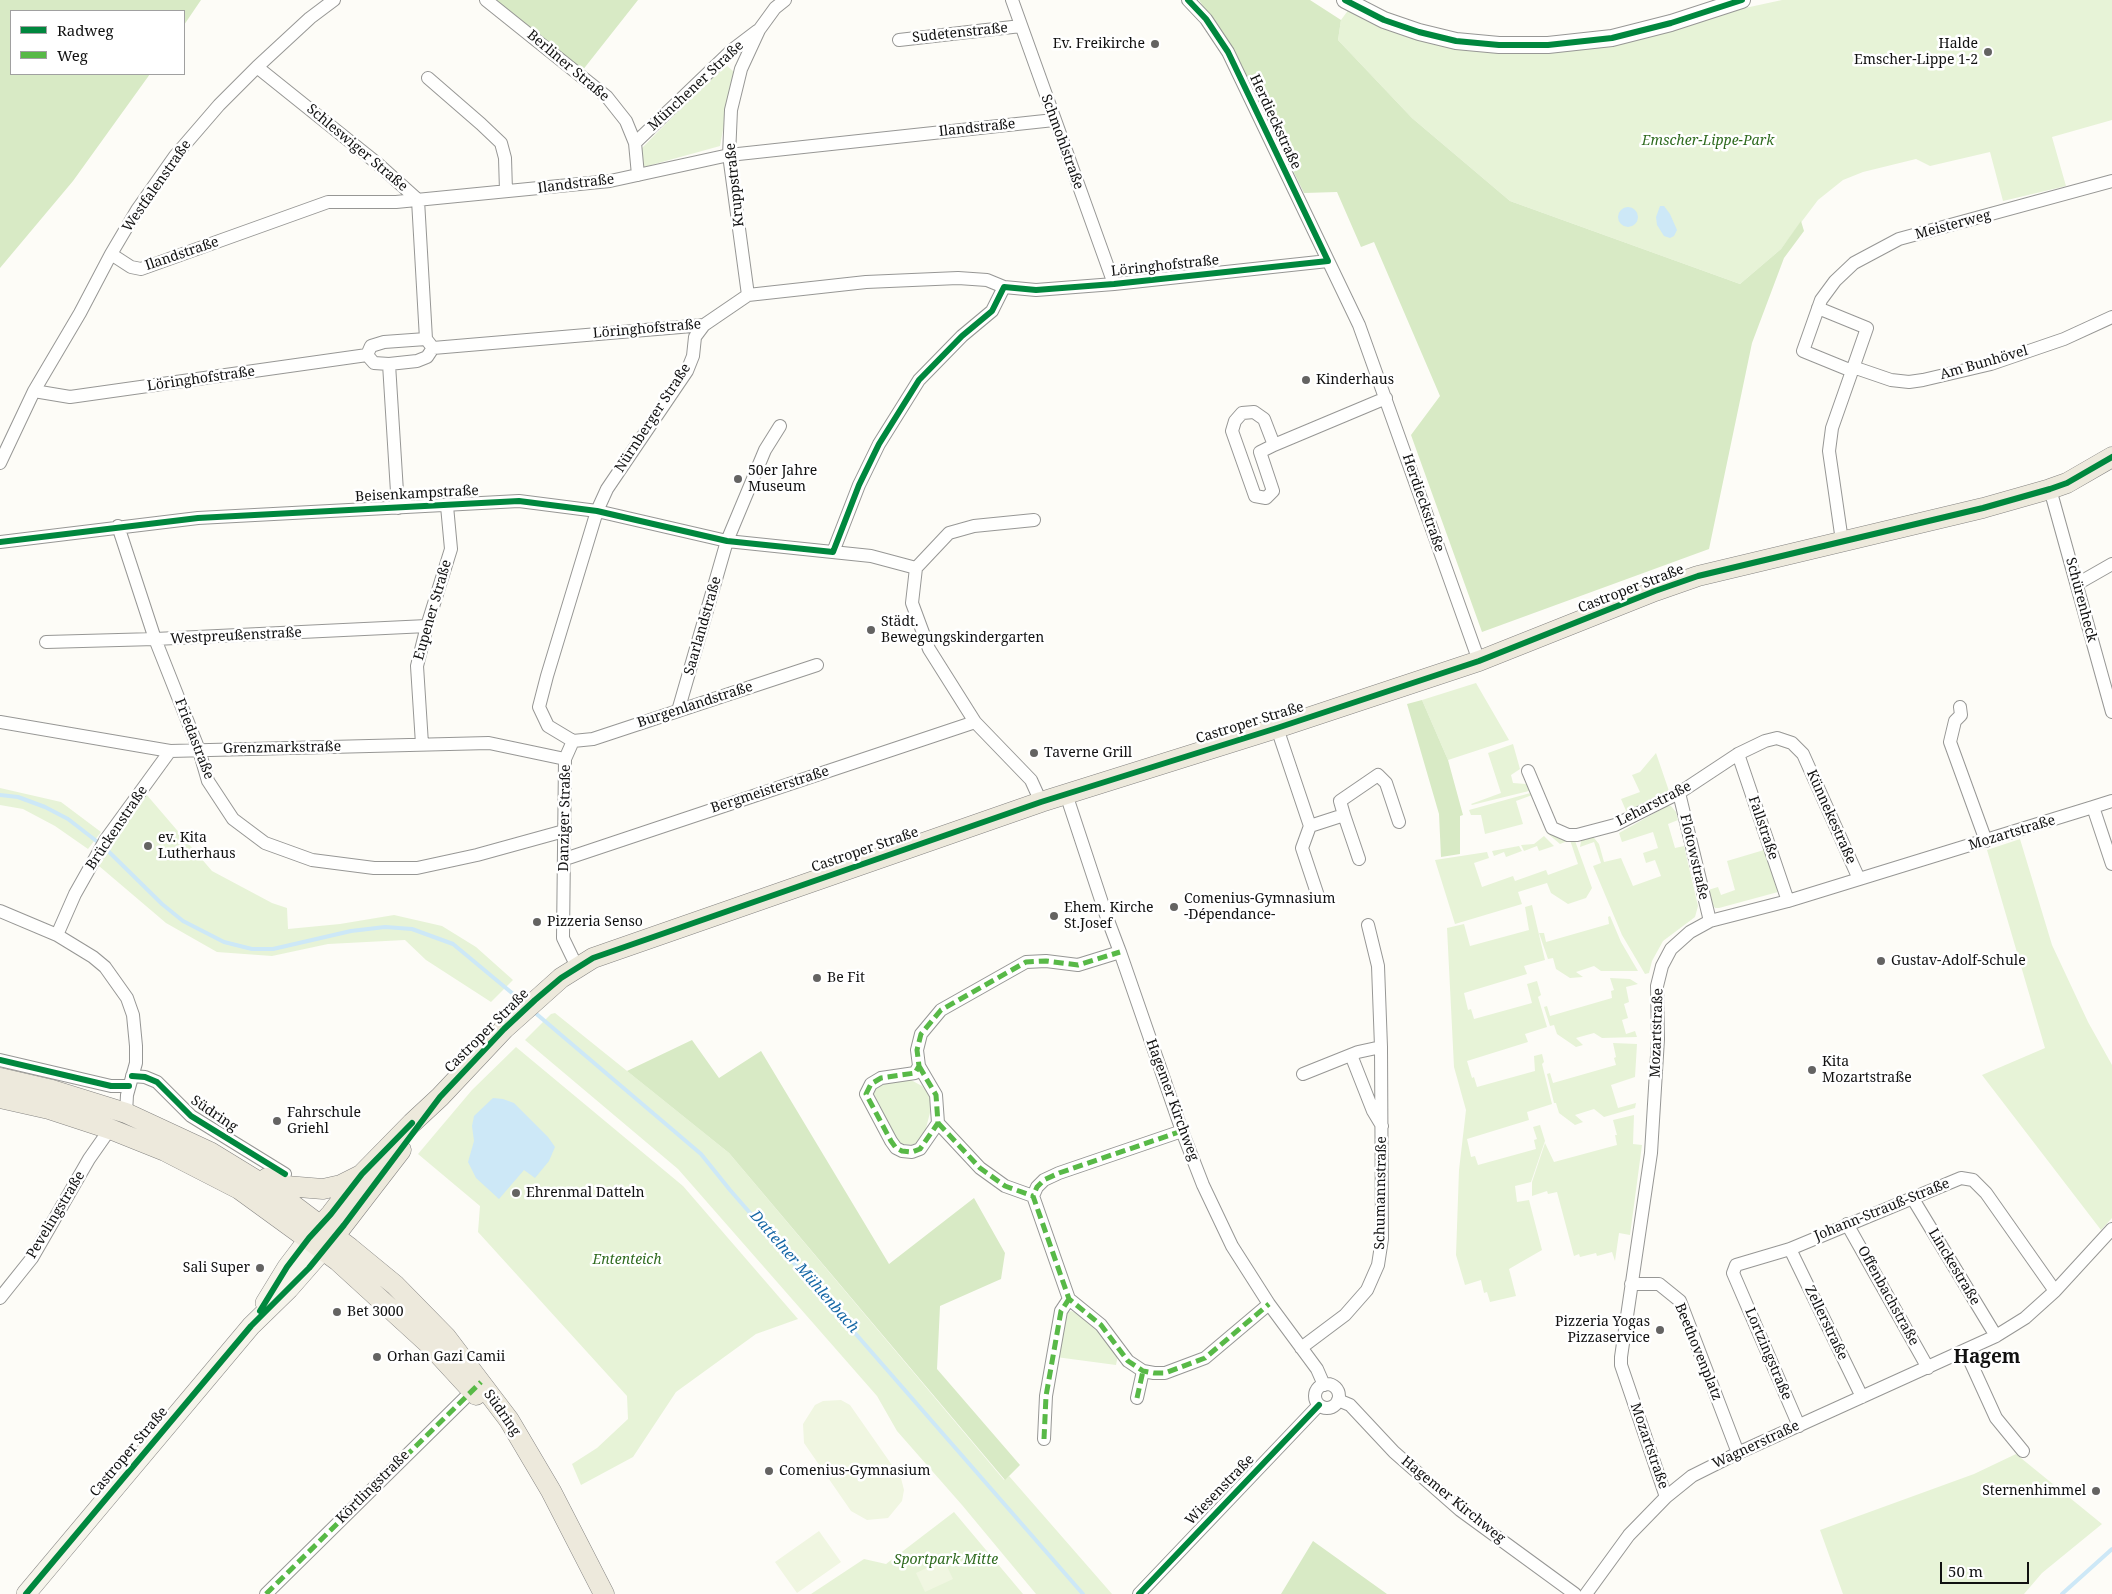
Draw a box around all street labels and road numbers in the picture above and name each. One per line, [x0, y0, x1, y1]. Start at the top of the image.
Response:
street label: Sudetenstraße [911, 20, 1009, 46]
street label: Berliner Straße [523, 27, 613, 105]
street label: Münchener Straße [645, 37, 747, 135]
street label: Herdieckstraße [1246, 72, 1304, 172]
street label: Schmohlstraße [1037, 92, 1087, 192]
street label: Schleswiger Straße [303, 101, 411, 195]
street label: Ilandstraße [938, 116, 1016, 140]
street label: Westfalenstraße [119, 137, 195, 235]
street label: Kruppstraße [722, 142, 748, 228]
street label: Ilandstraße [537, 171, 615, 197]
street label: Meisterweg [1913, 207, 1993, 243]
street label: Ilandstraße [143, 234, 221, 274]
street label: Löringhofstraße [1110, 252, 1220, 280]
street label: Löringhofstraße [592, 316, 702, 342]
street label: Am Bunhövel [1938, 342, 2030, 384]
street label: Nürnberger Straße [612, 360, 694, 476]
street label: Löringhofstraße [146, 363, 256, 395]
street label: Herdieckstraße [1398, 452, 1448, 554]
street label: Beisenkampstraße [355, 482, 479, 506]
street label: Schürenheck [2062, 556, 2100, 644]
street label: Eupener Straße [411, 558, 455, 662]
street label: Castroper Straße [1576, 561, 1686, 617]
street label: Saarlandstraße [681, 575, 725, 677]
street label: Westpreußenstraße [170, 624, 302, 648]
street label: Burgenlandstraße [635, 678, 755, 732]
street label: Friedastraße [171, 696, 217, 782]
street label: Castroper Straße [1194, 699, 1306, 747]
street label: Grenzmarkstraße [223, 739, 341, 757]
street label: Bergmeisterstraße [709, 763, 831, 817]
street label: Danziger Straße [556, 764, 574, 872]
street label: Künnekestraße [1803, 767, 1859, 867]
street label: Leharstraße [1614, 778, 1694, 830]
street label: Brückenstraße [83, 783, 151, 873]
street label: Fallstraße [1744, 794, 1782, 862]
street label: Flotowstraße [1676, 812, 1712, 902]
street label: Mozartstraße [1967, 812, 2057, 854]
street label: Castroper Straße [809, 824, 921, 876]
street label: Castroper Straße [441, 985, 533, 1077]
street label: Mozartstraße [1647, 988, 1667, 1078]
street label: Hagemer Kirchweg [1142, 1037, 1202, 1163]
street label: Südring [187, 1092, 241, 1136]
street label: Schumannstraße [1372, 1136, 1390, 1250]
street label: Pevelingstraße [23, 1168, 89, 1262]
street label: Johann-Strauß-Straße [1812, 1175, 1952, 1245]
street label: Linckestraße [1925, 1226, 1983, 1308]
street label: Offenbachstraße [1854, 1243, 1922, 1349]
street label: Zellerstraße [1801, 1283, 1851, 1363]
street label: Beethovenplatz [1671, 1301, 1725, 1403]
street label: Lortzingstraße [1741, 1305, 1795, 1403]
street label: Südring [480, 1387, 524, 1439]
street label: Mozartstraße [1626, 1401, 1672, 1491]
street label: Castroper Straße [87, 1404, 171, 1500]
street label: Wagnerstraße [1710, 1417, 1802, 1473]
street label: Körtlingstraße [333, 1447, 413, 1527]
street label: Wiesenstraße [1182, 1451, 1258, 1529]
street label: Hagemer Kirchweg [1398, 1453, 1508, 1547]

